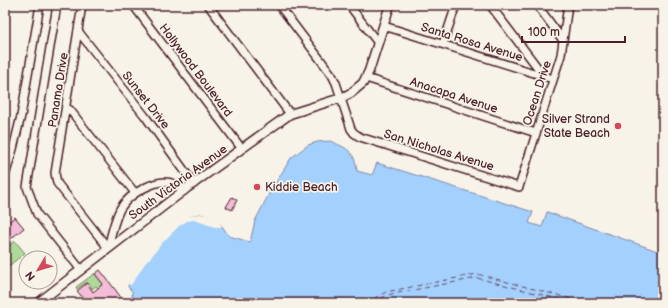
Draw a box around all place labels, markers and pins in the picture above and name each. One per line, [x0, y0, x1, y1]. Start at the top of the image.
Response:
place label: Silver Strand State Beach [542, 112, 610, 141]
marker: Silver Strand State Beach [613, 121, 623, 131]
place label: Kiddie Beach [265, 180, 338, 195]
marker: Kiddie Beach [252, 182, 262, 192]

